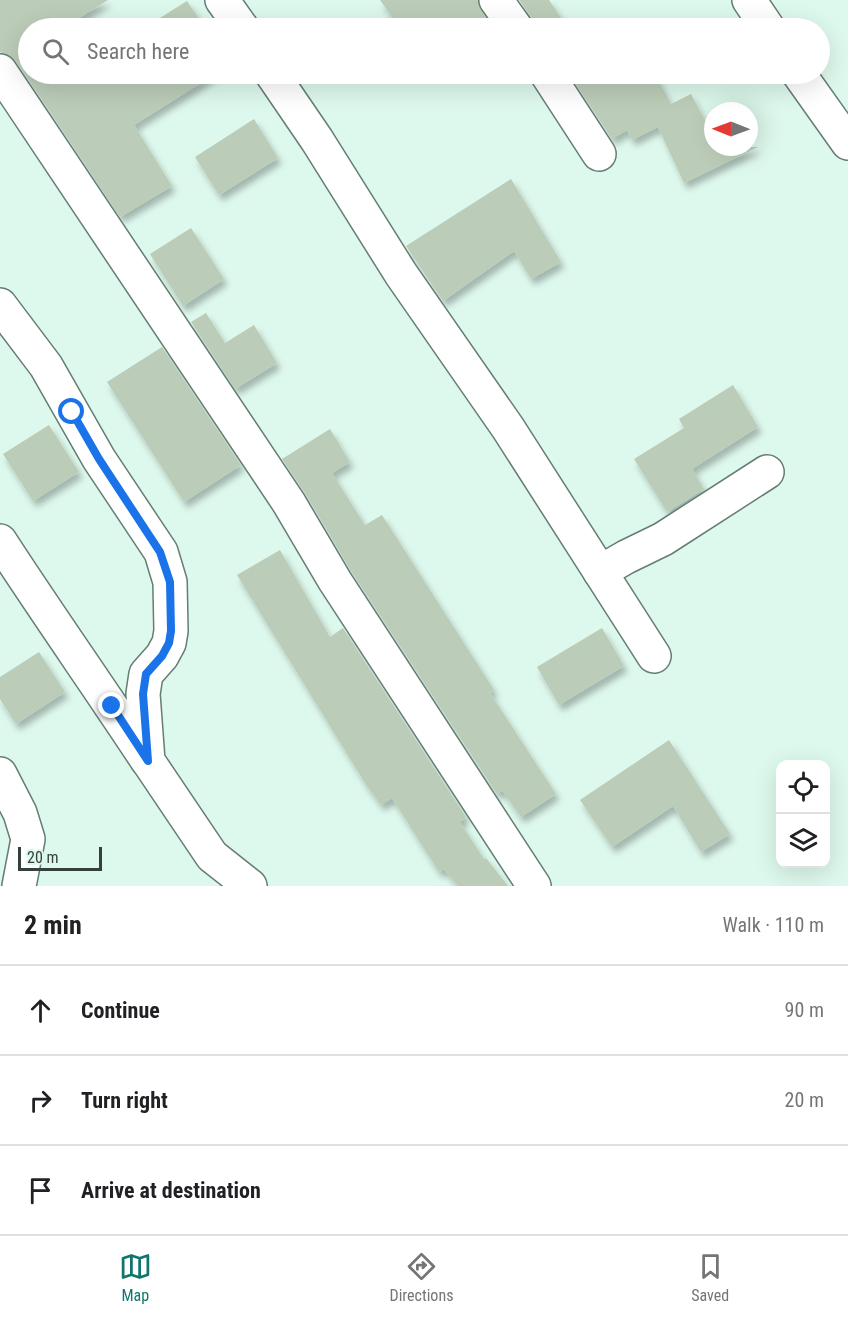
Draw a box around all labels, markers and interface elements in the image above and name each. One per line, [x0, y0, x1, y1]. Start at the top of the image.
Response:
search box [18, 18, 830, 84]
icon: search [39, 35, 72, 68]
text: Search here [87, 39, 189, 64]
north arrow [704, 102, 758, 156]
route start [58, 398, 84, 424]
route end [98, 692, 124, 718]
map controls [776, 760, 830, 868]
button: locate [776, 760, 830, 814]
button: layers [776, 814, 830, 868]
scale bar [18, 844, 102, 872]
text: 20 m [27, 848, 59, 867]
text: 2 min [24, 910, 82, 940]
text: Walk · 110 m [723, 913, 824, 937]
icon: ahead [24, 994, 57, 1027]
text: Continue [81, 998, 160, 1023]
text: 90 m [785, 998, 824, 1022]
icon: right [24, 1084, 57, 1117]
text: Turn right [81, 1088, 168, 1113]
text: 20 m [785, 1088, 824, 1112]
icon: arrive [24, 1174, 57, 1207]
text: Arrive at destination [81, 1178, 261, 1203]
tab: Map [119, 1250, 152, 1305]
tab: Directions [390, 1250, 453, 1305]
tab: Saved [691, 1250, 729, 1305]

